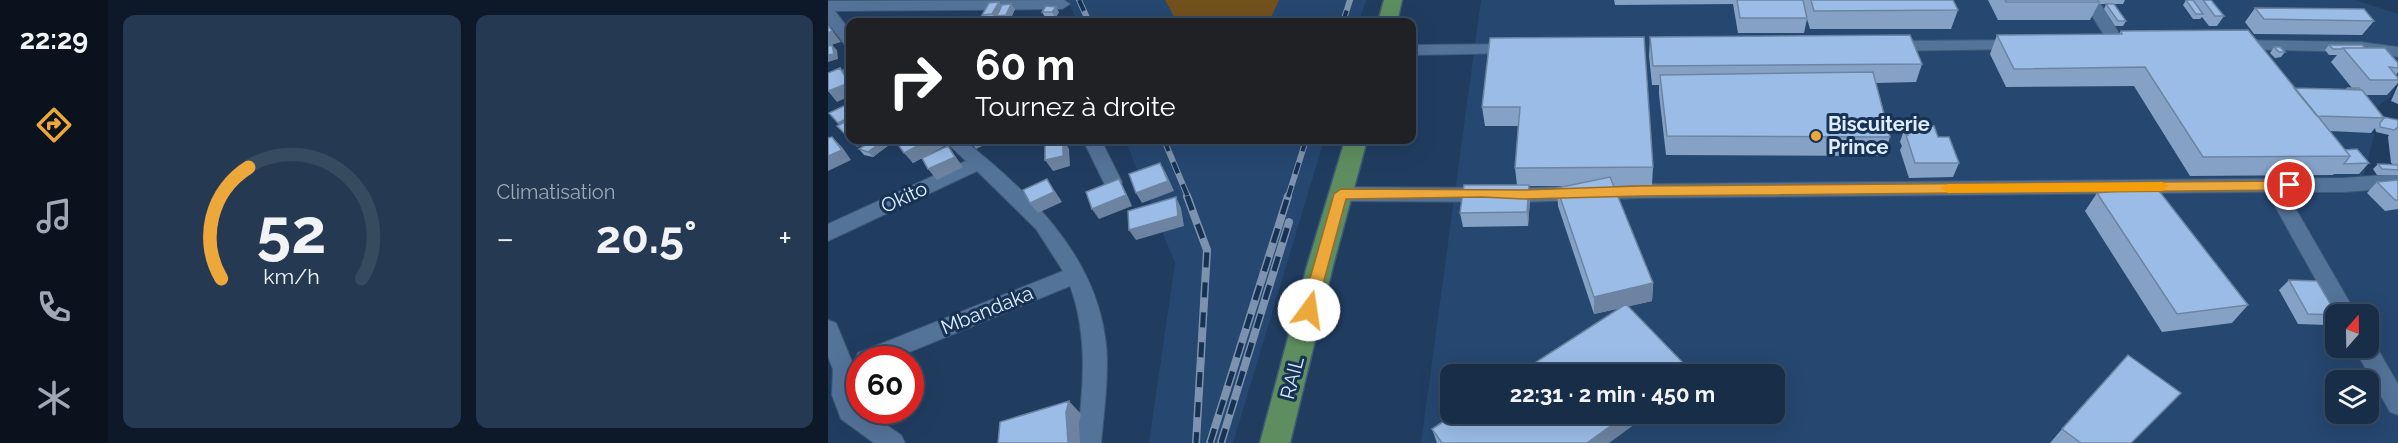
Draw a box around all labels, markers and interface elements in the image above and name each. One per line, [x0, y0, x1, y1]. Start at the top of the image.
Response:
text: 22:29 [20, 24, 88, 55]
text: 60 m [975, 41, 1075, 90]
icon: right [876, 42, 954, 120]
text: Tournez à droite [975, 91, 1176, 122]
icon: directions [33, 104, 75, 146]
place label: Biscuiterie Prince [1828, 112, 1930, 159]
marker: Biscuiterie Prince [1809, 129, 1823, 143]
pin [2264, 159, 2315, 210]
icon: arrive [2273, 168, 2306, 201]
street label: Okito [877, 176, 931, 218]
text: Climatisation [497, 180, 615, 204]
text: 52 [257, 194, 327, 268]
icon: music [33, 195, 75, 237]
text: 20.5° [596, 211, 697, 264]
text: − [497, 219, 514, 258]
text: + [778, 219, 792, 258]
text: km/h [263, 264, 320, 289]
position arrow [1277, 278, 1341, 342]
street label: Mbandaka [937, 281, 1037, 339]
icon: phone [33, 286, 75, 328]
north arrow [2325, 304, 2379, 358]
map controls [2325, 304, 2379, 424]
speed limit sign: 60 [846, 346, 924, 424]
street label: RAIL [1275, 354, 1309, 402]
button: layers [2325, 370, 2379, 424]
icon: climate [33, 377, 75, 419]
text: 22:31 · 2 min · 450 m [1510, 381, 1715, 407]

